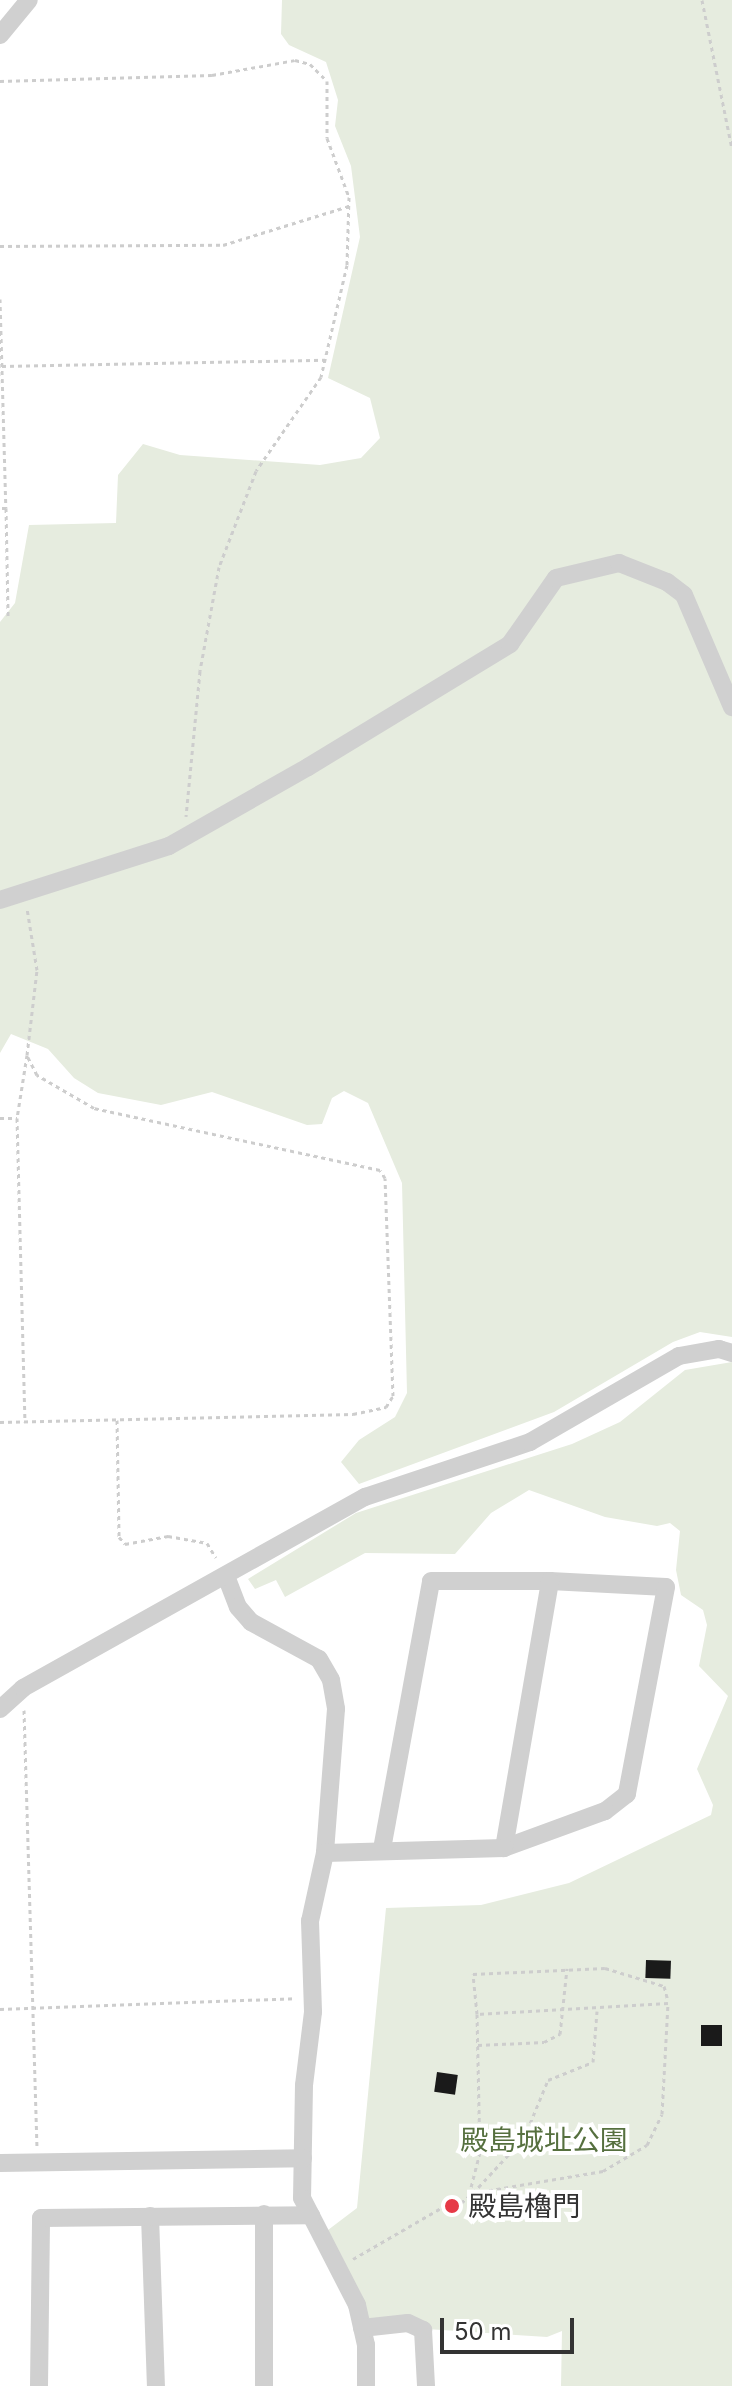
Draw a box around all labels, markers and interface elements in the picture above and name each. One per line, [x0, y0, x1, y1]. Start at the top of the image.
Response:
park label: 殿島城址公園 [460, 2123, 628, 2157]
place label: 殿島櫓門 [468, 2189, 580, 2223]
marker: 殿島櫓門 [443, 2197, 461, 2215]
scale bar [444, 2302, 578, 2352]
text: 50 m [454, 2317, 512, 2346]

